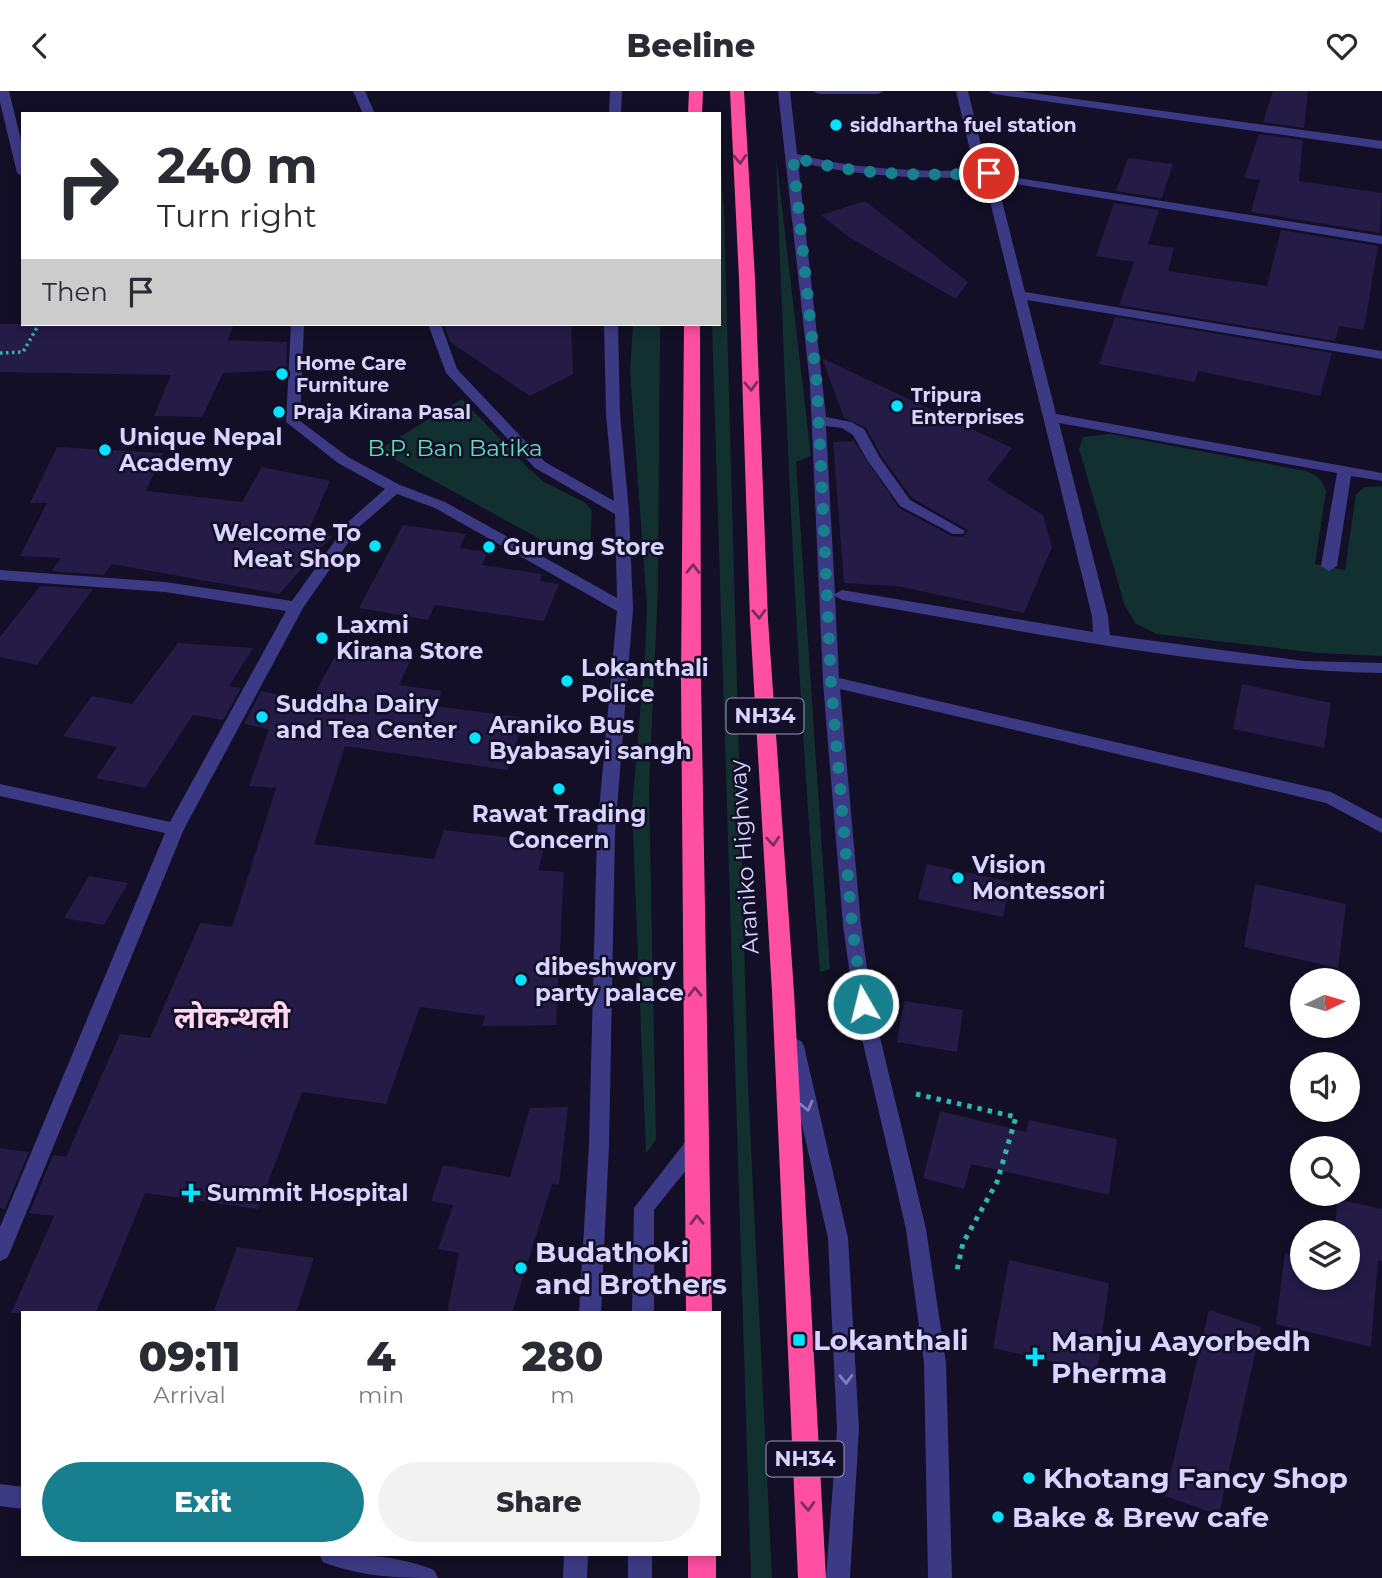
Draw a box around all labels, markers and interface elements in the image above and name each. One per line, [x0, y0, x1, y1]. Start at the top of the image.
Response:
text: Beeline [627, 26, 755, 65]
icon: back [21, 27, 59, 65]
icon: heart [1323, 27, 1361, 65]
place label: siddhartha fuel station [850, 114, 1077, 137]
marker: siddhartha fuel station [828, 117, 844, 133]
text: 240 m [157, 136, 318, 195]
icon: right [42, 140, 133, 231]
pin [959, 143, 1019, 203]
one-way arrow [733, 154, 748, 165]
icon: arrive [970, 154, 1008, 192]
text: Turn right [157, 196, 317, 235]
icon: arrive [122, 273, 160, 311]
text: Then [42, 276, 108, 308]
place label: Home Care Furniture [296, 352, 407, 397]
marker: Home Care Furniture [274, 366, 290, 382]
one-way arrow [743, 382, 759, 392]
place label: Tripura Enterprises [911, 384, 1024, 429]
marker: Tripura Enterprises [889, 398, 905, 414]
place label: Praja Kirana Pasal [293, 401, 471, 424]
marker: Praja Kirana Pasal [271, 404, 287, 420]
place label: Unique Nepal Academy [118, 423, 283, 477]
park label: B.P. Ban Batika [368, 434, 543, 462]
marker: Unique Nepal Academy [97, 442, 113, 458]
place label: Welcome To Meat Shop [212, 519, 361, 573]
place label: Gurung Store [503, 533, 664, 561]
marker: Welcome To Meat Shop [367, 538, 383, 554]
marker: Gurung Store [481, 539, 497, 555]
one-way arrow [685, 563, 700, 574]
one-way arrow [751, 609, 766, 620]
place label: Laxmi Kirana Store [336, 611, 483, 665]
marker: Laxmi Kirana Store [314, 630, 330, 646]
place label: Lokanthali Police [581, 654, 709, 708]
marker: Lokanthali Police [559, 673, 575, 689]
place label: Suddha Dairy and Tea Center [276, 690, 457, 744]
road number: NH34 [726, 699, 804, 733]
marker: Suddha Dairy and Tea Center [254, 709, 270, 725]
place label: Araniko Bus Byabasayi sangh [488, 711, 692, 765]
marker: Araniko Bus Byabasayi sangh [467, 730, 483, 746]
street label: Araniko Highway [723, 758, 765, 955]
marker: Rawat Trading Concern [551, 781, 567, 797]
place label: Rawat Trading Concern [472, 800, 646, 854]
one-way arrow [765, 836, 780, 847]
place label: Vision Montessori [971, 851, 1105, 905]
marker: Vision Montessori [950, 870, 966, 886]
place label: dibeshwory party palace [535, 953, 684, 1007]
position arrow [826, 967, 900, 1041]
north arrow [1290, 968, 1360, 1038]
map controls [1290, 968, 1360, 1290]
marker: dibeshwory party palace [513, 972, 529, 988]
one-way arrow [687, 987, 703, 997]
district label: लोकन्थली [174, 999, 291, 1036]
button: sound [1290, 1052, 1360, 1122]
one-way arrow [799, 1100, 813, 1112]
button: search [1290, 1136, 1360, 1206]
place label: Summit Hospital [207, 1179, 409, 1207]
marker: Summit Hospital [181, 1183, 201, 1203]
one-way arrow [690, 1214, 705, 1225]
button: layers [1290, 1220, 1360, 1290]
place label: Budathoki and Brothers [535, 1235, 727, 1301]
marker: Budathoki and Brothers [513, 1260, 529, 1276]
place label: Lokanthali [813, 1323, 969, 1357]
place label: Manju Aayorbedh Pherma [1051, 1324, 1311, 1390]
text: 09:11 [138, 1330, 240, 1382]
text: 4 [366, 1330, 396, 1382]
text: 280 [521, 1330, 604, 1382]
marker: Lokanthali [791, 1332, 807, 1348]
marker: Manju Aayorbedh Pherma [1025, 1347, 1045, 1367]
one-way arrow [839, 1374, 854, 1385]
text: Arrival [153, 1381, 226, 1409]
text: min [358, 1381, 404, 1409]
text: m [550, 1381, 575, 1409]
road number: NH34 [766, 1441, 844, 1477]
place label: Khotang Fancy Shop [1043, 1461, 1348, 1495]
button: Exit [42, 1462, 364, 1542]
button: Share [378, 1462, 700, 1542]
marker: Khotang Fancy Shop [1021, 1470, 1037, 1486]
place label: Bake & Brew cafe [1012, 1500, 1269, 1534]
one-way arrow [800, 1501, 815, 1512]
marker: Bake & Brew cafe [990, 1509, 1006, 1525]

